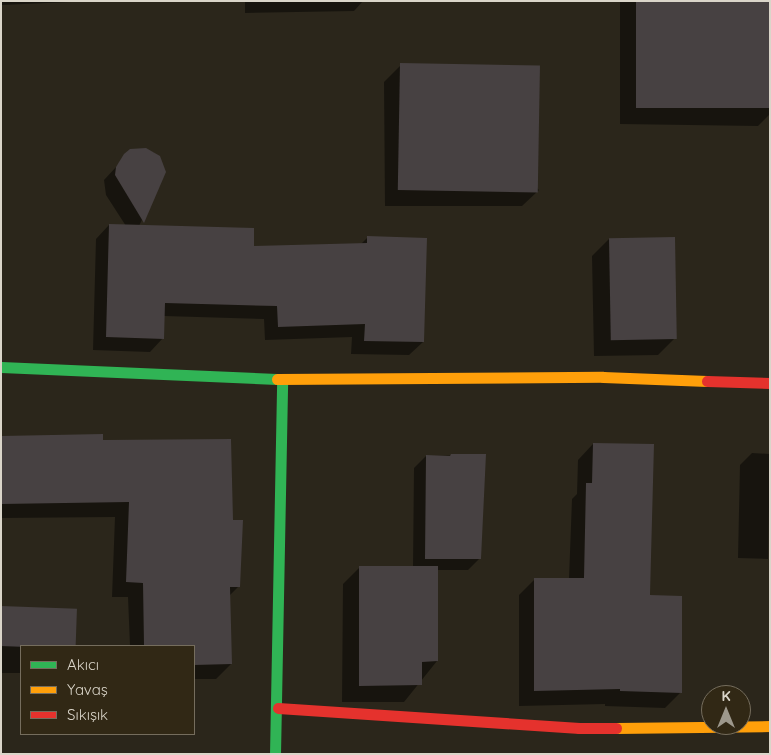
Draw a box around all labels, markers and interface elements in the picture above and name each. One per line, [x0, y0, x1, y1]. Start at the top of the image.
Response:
legend [20, 645, 195, 735]
text: Akıcı [67, 655, 99, 674]
text: Yavaş [67, 680, 108, 699]
north arrow [701, 685, 751, 735]
text: K [721, 687, 731, 705]
text: Sıkışık [67, 705, 108, 724]

